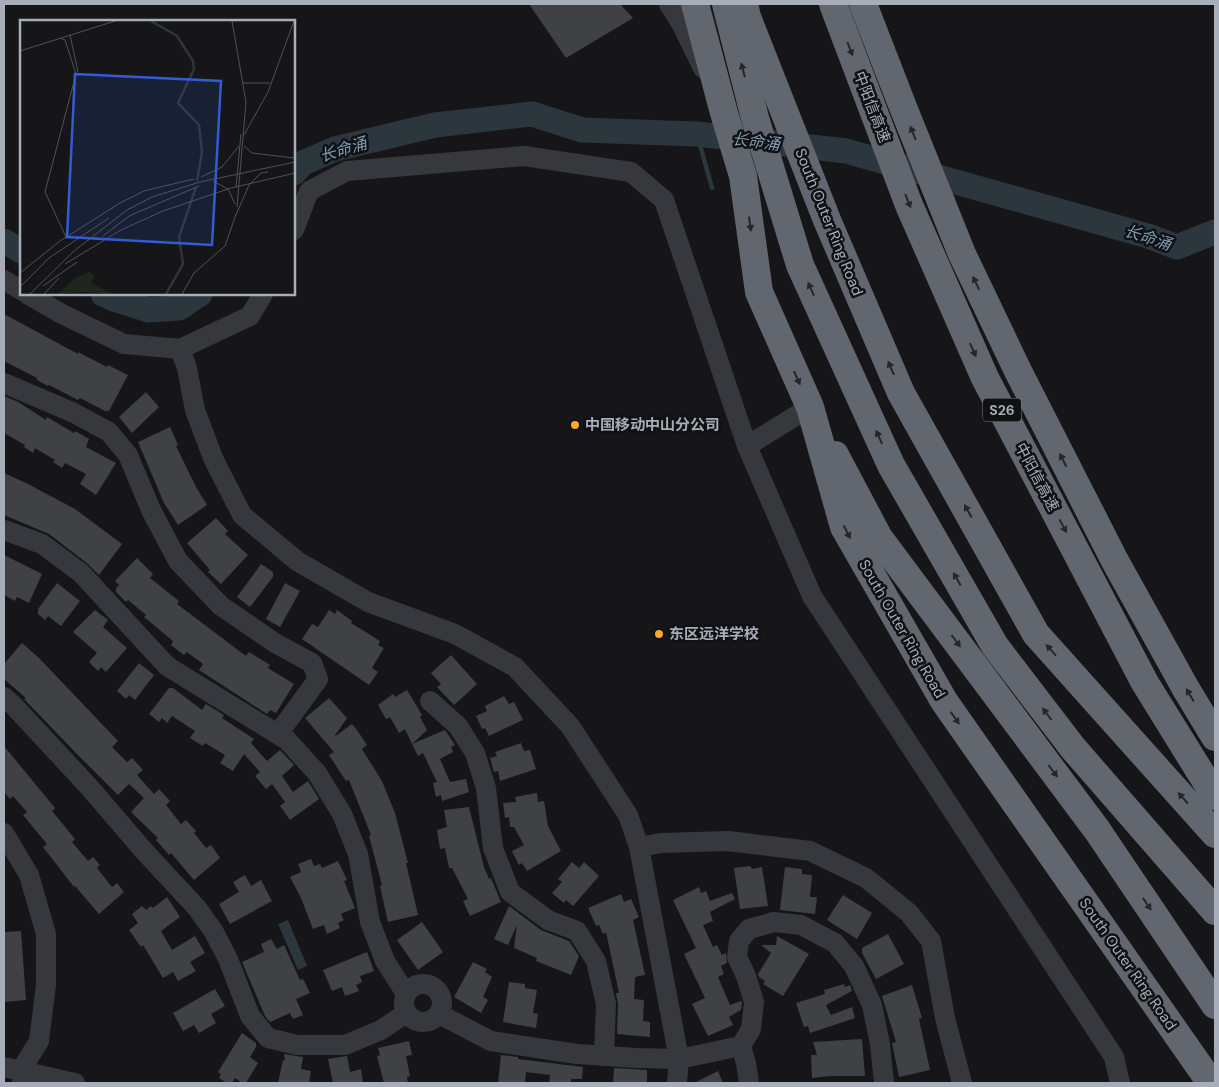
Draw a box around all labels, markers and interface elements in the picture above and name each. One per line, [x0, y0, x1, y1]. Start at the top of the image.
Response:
inset map [20, 20, 295, 295]
one-way arrow [847, 42, 854, 57]
one-way arrow [739, 63, 747, 78]
street label: 中阳信高速 [849, 68, 895, 146]
one-way arrow [909, 125, 917, 140]
water label: 长命涌 [731, 128, 783, 155]
water label: 长命涌 [317, 132, 371, 167]
street label: South Outer Ring Road [790, 145, 868, 299]
one-way arrow [904, 194, 912, 208]
one-way arrow [746, 216, 754, 232]
water label: 长命涌 [1122, 220, 1176, 255]
one-way arrow [972, 276, 980, 290]
one-way arrow [807, 282, 815, 296]
one-way arrow [969, 343, 977, 357]
one-way arrow [886, 361, 894, 375]
one-way arrow [794, 371, 802, 385]
road number: S26 [983, 398, 1021, 422]
place label: 中国移动中山分公司 [585, 415, 720, 435]
marker: 中国移动中山分公司 [569, 419, 581, 431]
one-way arrow [874, 430, 882, 444]
street label: 中阳信高速 [1011, 439, 1063, 515]
one-way arrow [1059, 453, 1067, 467]
one-way arrow [963, 505, 972, 518]
one-way arrow [1059, 518, 1067, 533]
one-way arrow [843, 525, 851, 539]
street label: South Outer Ring Road [854, 556, 950, 702]
one-way arrow [952, 573, 961, 586]
place label: 东区远洋学校 [669, 624, 759, 644]
marker: 东区远洋学校 [653, 628, 665, 640]
one-way arrow [951, 634, 961, 648]
one-way arrow [1045, 645, 1057, 657]
one-way arrow [1185, 689, 1194, 702]
one-way arrow [1042, 707, 1052, 721]
one-way arrow [950, 711, 960, 724]
one-way arrow [1048, 764, 1058, 778]
one-way arrow [1177, 792, 1189, 804]
street label: South Outer Ring Road [1075, 894, 1181, 1034]
one-way arrow [1142, 897, 1152, 910]

